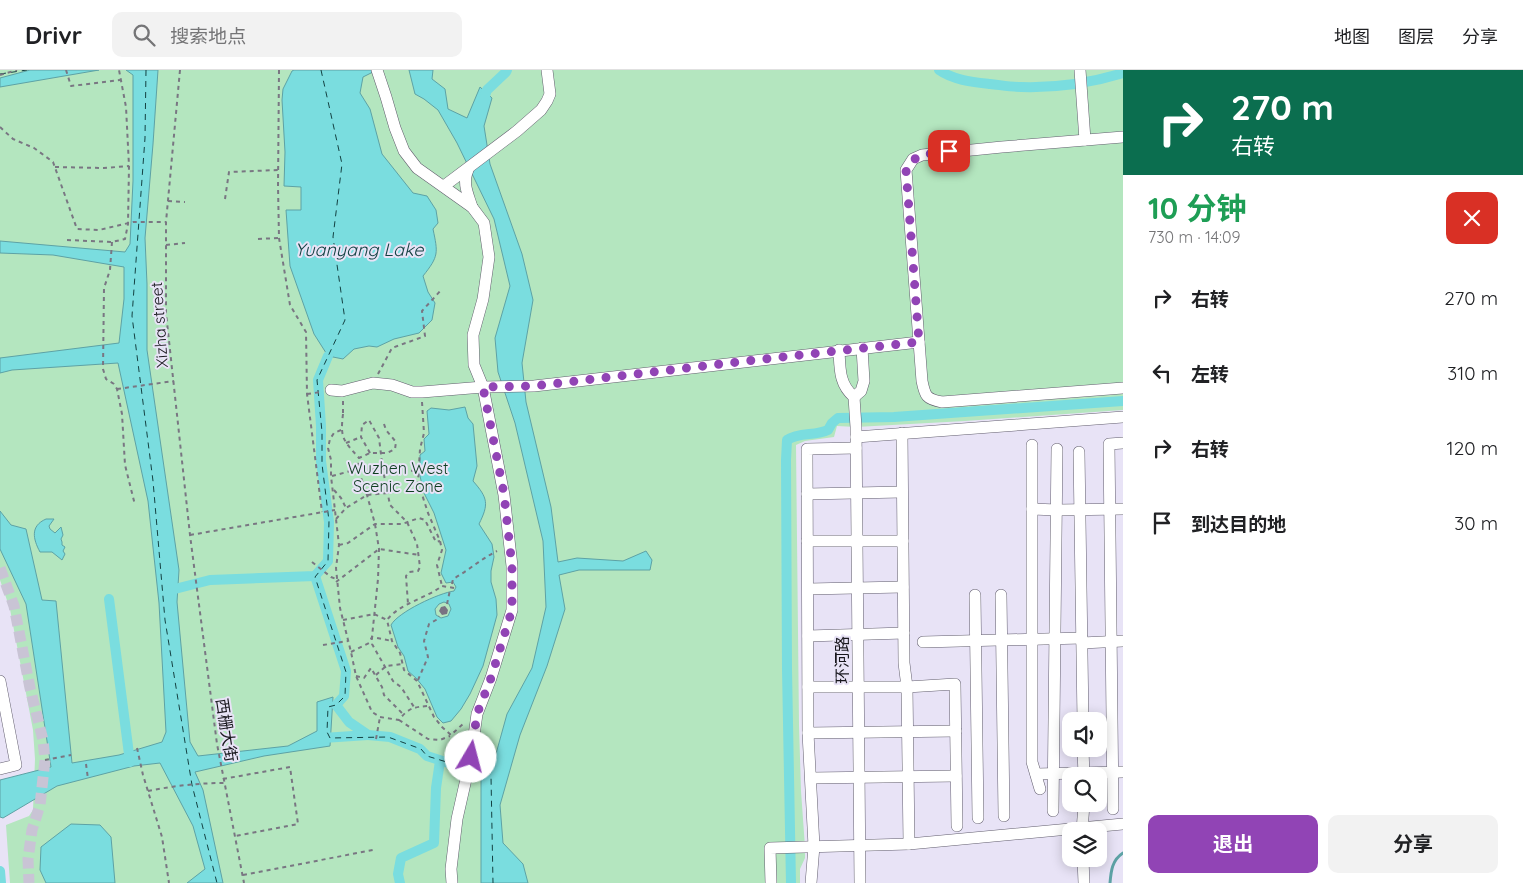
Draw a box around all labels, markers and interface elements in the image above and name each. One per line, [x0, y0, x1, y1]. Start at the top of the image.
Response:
search box [112, 12, 462, 57]
text: Drivr [25, 20, 82, 50]
icon: search [130, 21, 158, 49]
text: 搜索地点 [170, 24, 246, 48]
text: 地图 [1334, 25, 1370, 48]
text: 图层 [1398, 25, 1434, 48]
text: 分享 [1462, 25, 1498, 48]
text: 270 m [1231, 85, 1334, 129]
icon: right [1148, 90, 1213, 155]
pin [928, 130, 970, 172]
text: 右转 [1231, 132, 1275, 160]
icon: arrive [935, 137, 963, 165]
text: 10 分钟 [1148, 189, 1247, 227]
button: close [1446, 192, 1498, 244]
text: 730 m · 14:09 [1148, 227, 1240, 247]
water label: Yuanyang Lake [295, 238, 424, 261]
street label: Xizha street [146, 281, 172, 369]
icon: right [1148, 284, 1176, 312]
text: 270 m [1444, 286, 1498, 310]
text: 右转 [1191, 287, 1229, 311]
icon: left [1148, 359, 1176, 387]
text: 310 m [1447, 361, 1498, 385]
text: 左转 [1191, 362, 1229, 386]
icon: right [1148, 434, 1176, 462]
text: 120 m [1447, 436, 1498, 460]
text: 右转 [1191, 437, 1229, 461]
park label: Wuzhen West Scenic Zone [348, 458, 449, 496]
icon: arrive [1148, 509, 1176, 537]
text: 30 m [1454, 511, 1498, 535]
text: 到达目的地 [1191, 512, 1286, 536]
street label: 环河路 [832, 636, 852, 684]
street label: 西栅大街 [212, 697, 242, 763]
map controls [1062, 712, 1107, 867]
button: sound [1062, 712, 1107, 757]
position arrow [444, 730, 496, 782]
button: search [1062, 767, 1107, 812]
button: 退出 [1148, 815, 1318, 873]
button: 分享 [1328, 815, 1498, 873]
button: layers [1062, 822, 1107, 867]

